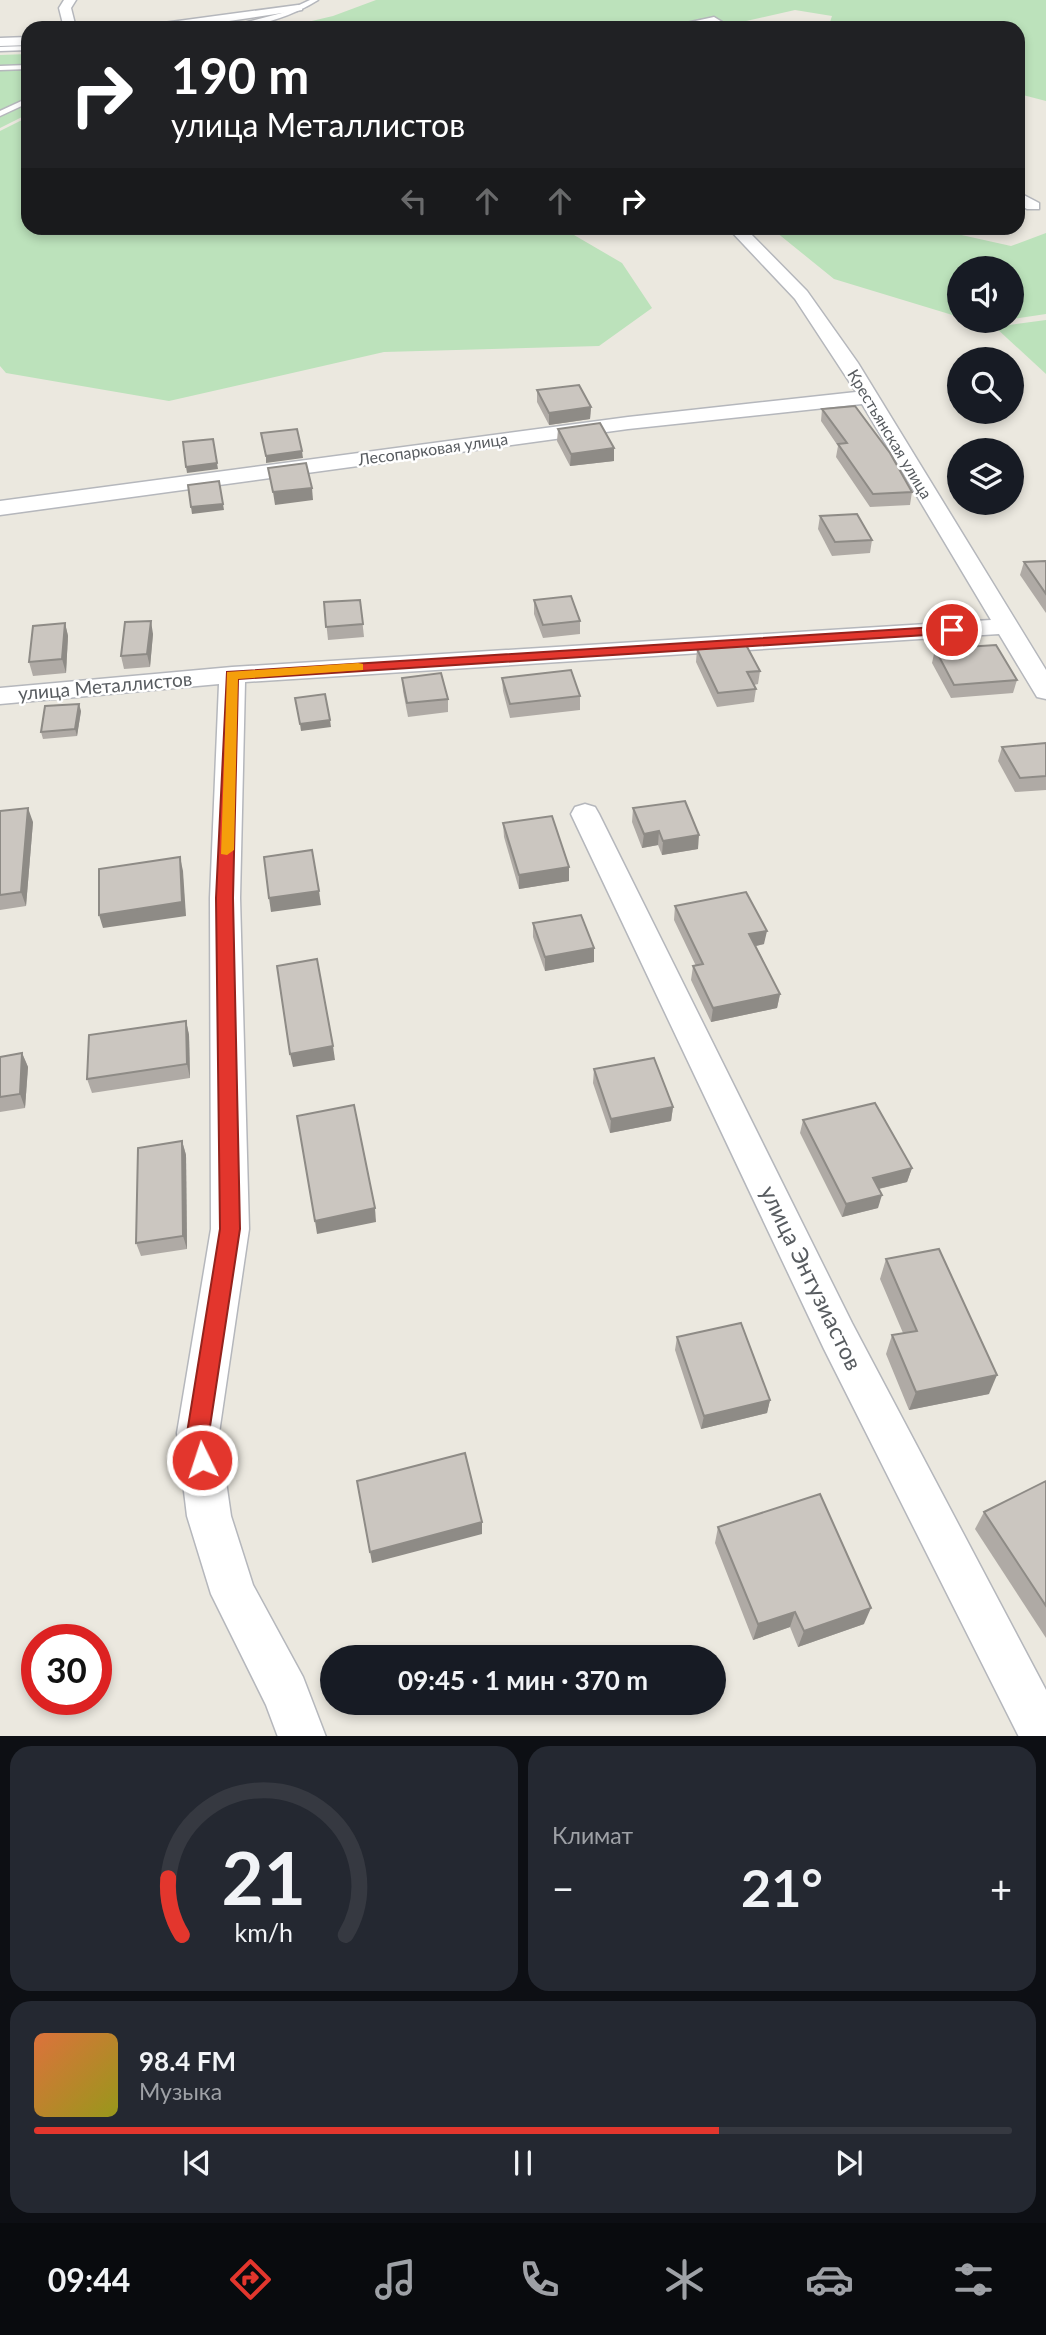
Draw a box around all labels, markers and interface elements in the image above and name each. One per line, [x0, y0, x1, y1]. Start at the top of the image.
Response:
text: 190 m [171, 46, 309, 104]
icon: right [56, 49, 147, 140]
text: улица Металлистов [171, 105, 465, 144]
icon: left [395, 182, 433, 220]
icon: ahead [468, 182, 506, 220]
icon: ahead [541, 182, 579, 220]
icon: right [614, 182, 652, 220]
map controls [947, 256, 1024, 515]
button: sound [947, 256, 1024, 333]
button: search [947, 347, 1024, 424]
street label: Крестьянская улица [844, 365, 937, 502]
street label: Лесопарковая улица [356, 429, 509, 469]
button: layers [947, 438, 1024, 515]
pin [922, 600, 982, 660]
icon: arrive [933, 611, 971, 649]
street label: улица Металлистов [17, 666, 193, 705]
street label: улица Энтузиастов [755, 1181, 869, 1374]
position arrow [165, 1423, 239, 1497]
speed limit sign: 30 [21, 1624, 112, 1715]
text: 09:45 · 1 мин · 370 m [398, 1664, 648, 1696]
text: Климат [552, 1821, 633, 1849]
text: 21 [222, 1833, 306, 1921]
text: 21° [741, 1856, 823, 1918]
text: − [552, 1865, 574, 1911]
text: + [990, 1865, 1012, 1911]
text: km/h [235, 1916, 293, 1946]
text: 98.4 FM [139, 2045, 236, 2077]
text: Музыка [139, 2077, 222, 2105]
icon: previous [178, 2144, 216, 2182]
icon: pause [504, 2144, 542, 2182]
icon: next [830, 2144, 868, 2182]
icon: directions [226, 2255, 275, 2304]
icon: music [371, 2255, 420, 2304]
icon: phone [515, 2255, 564, 2304]
icon: climate [660, 2255, 709, 2304]
icon: car [805, 2255, 854, 2304]
icon: filters [949, 2255, 998, 2304]
text: 09:44 [48, 2260, 130, 2299]

